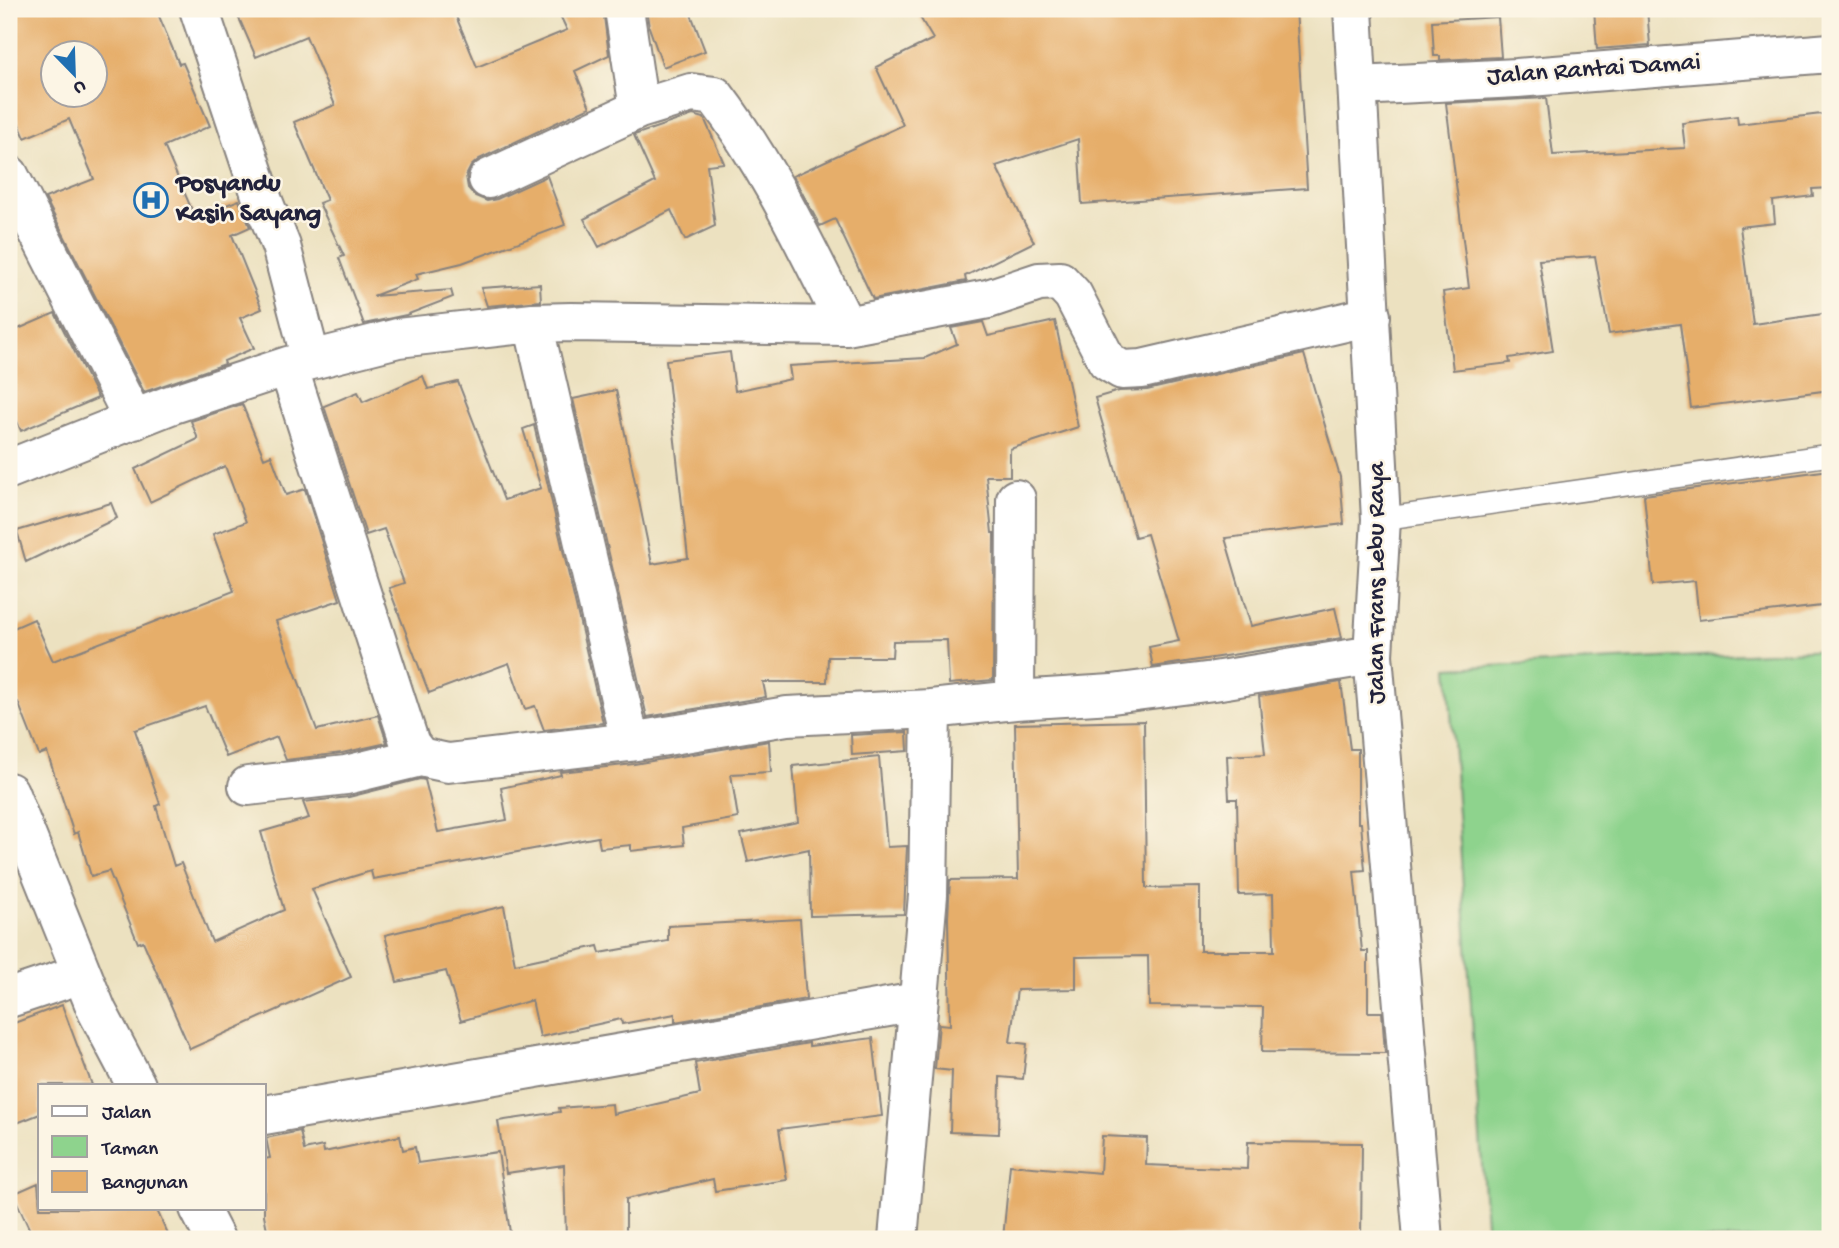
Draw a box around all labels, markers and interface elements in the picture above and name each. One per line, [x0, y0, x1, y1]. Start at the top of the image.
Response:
north arrow [38, 38, 108, 108]
street label: Jalan Rantai Damai [1486, 48, 1702, 94]
text: U [70, 74, 89, 99]
place label: Posyandu Kasih Sayang [174, 170, 321, 231]
hospital icon: Posyandu Kasih Sayang [132, 181, 170, 219]
street label: Jalan Frans Lebu Raya [1363, 460, 1394, 704]
legend [38, 1084, 266, 1210]
text: Jalan [102, 1102, 151, 1127]
text: Taman [101, 1138, 158, 1163]
text: Bangunan [101, 1172, 188, 1197]

